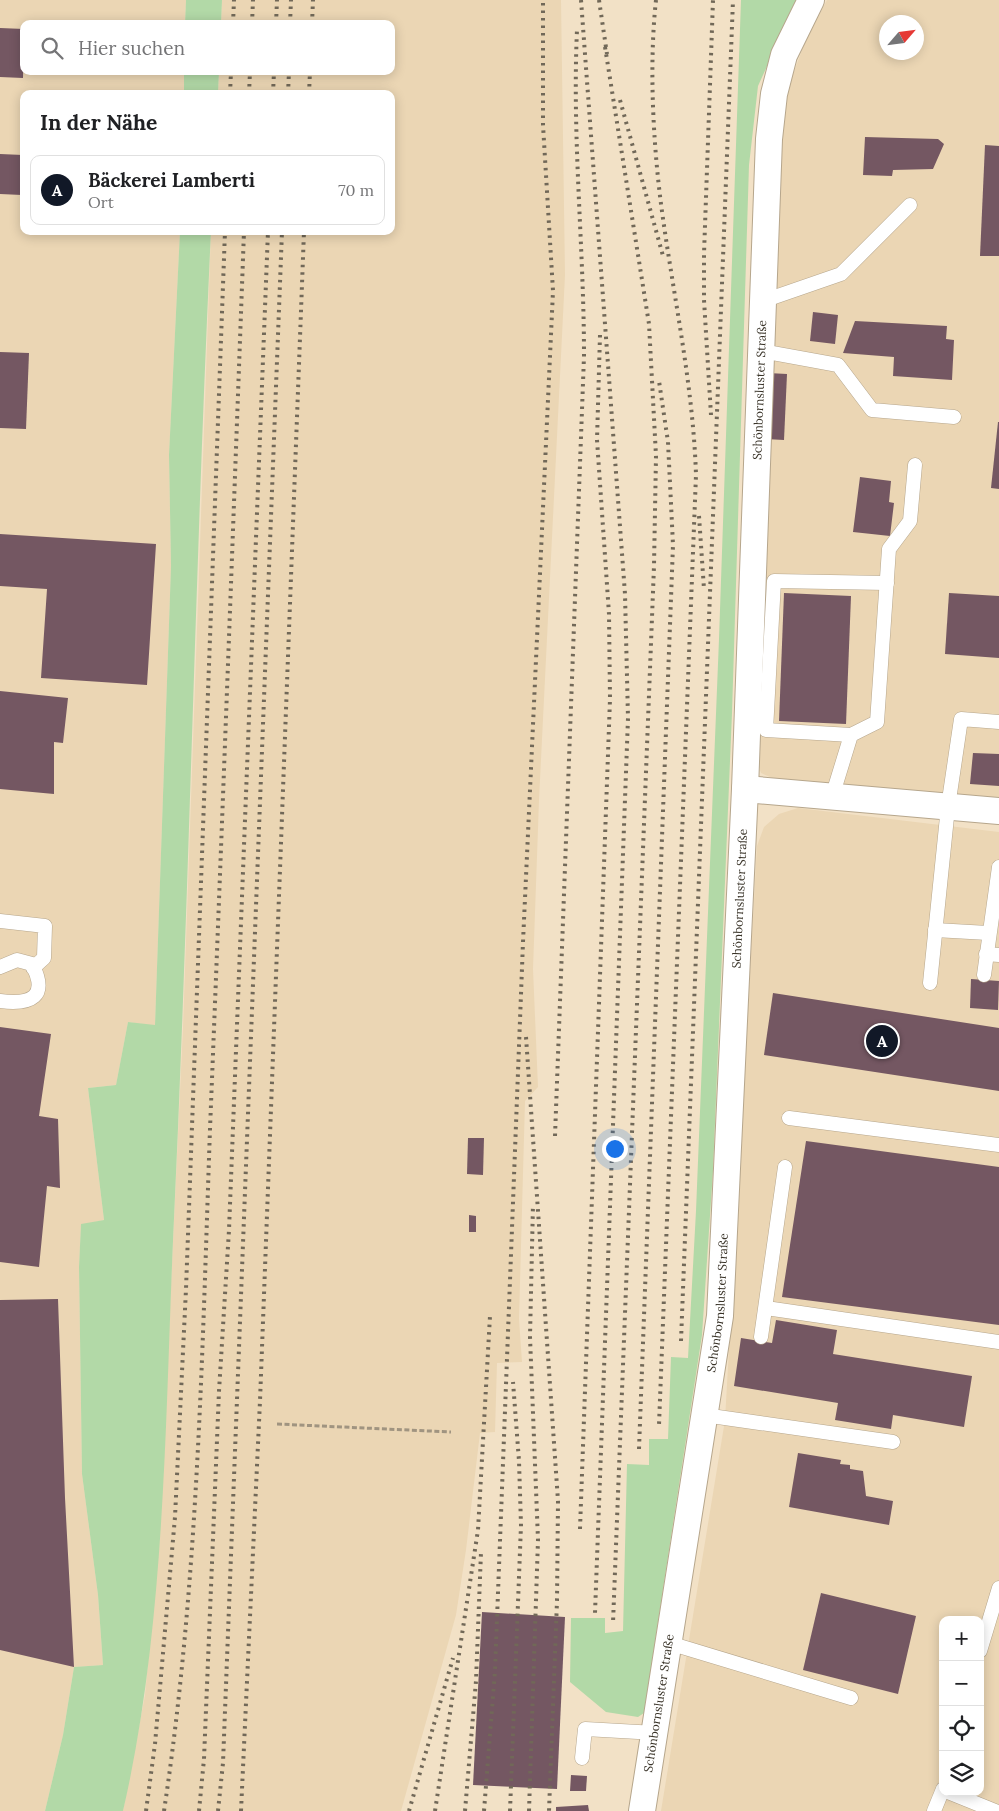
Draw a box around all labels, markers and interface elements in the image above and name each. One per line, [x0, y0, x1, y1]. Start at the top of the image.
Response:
north arrow [879, 15, 924, 60]
search box [20, 20, 395, 75]
icon: search [38, 34, 66, 62]
text: Hier suchen [78, 36, 185, 60]
text: In der Nähe [40, 109, 157, 136]
text: Bäckerei Lamberti [88, 168, 255, 192]
text: A [52, 180, 62, 200]
text: 70 m [338, 180, 374, 200]
text: Ort [88, 192, 114, 212]
street label: Schönbornsluster Straße [749, 319, 769, 460]
street label: Schönbornsluster Straße [728, 828, 750, 969]
pin: A [866, 1022, 898, 1060]
your location [602, 1136, 628, 1162]
street label: Schönbornsluster Straße [703, 1232, 731, 1373]
map controls [939, 1616, 984, 1796]
button: + [939, 1616, 984, 1661]
street label: Schönbornsluster Straße [640, 1633, 677, 1773]
button: − [939, 1661, 984, 1706]
button: locate [939, 1706, 984, 1751]
button: layers [939, 1751, 984, 1796]

